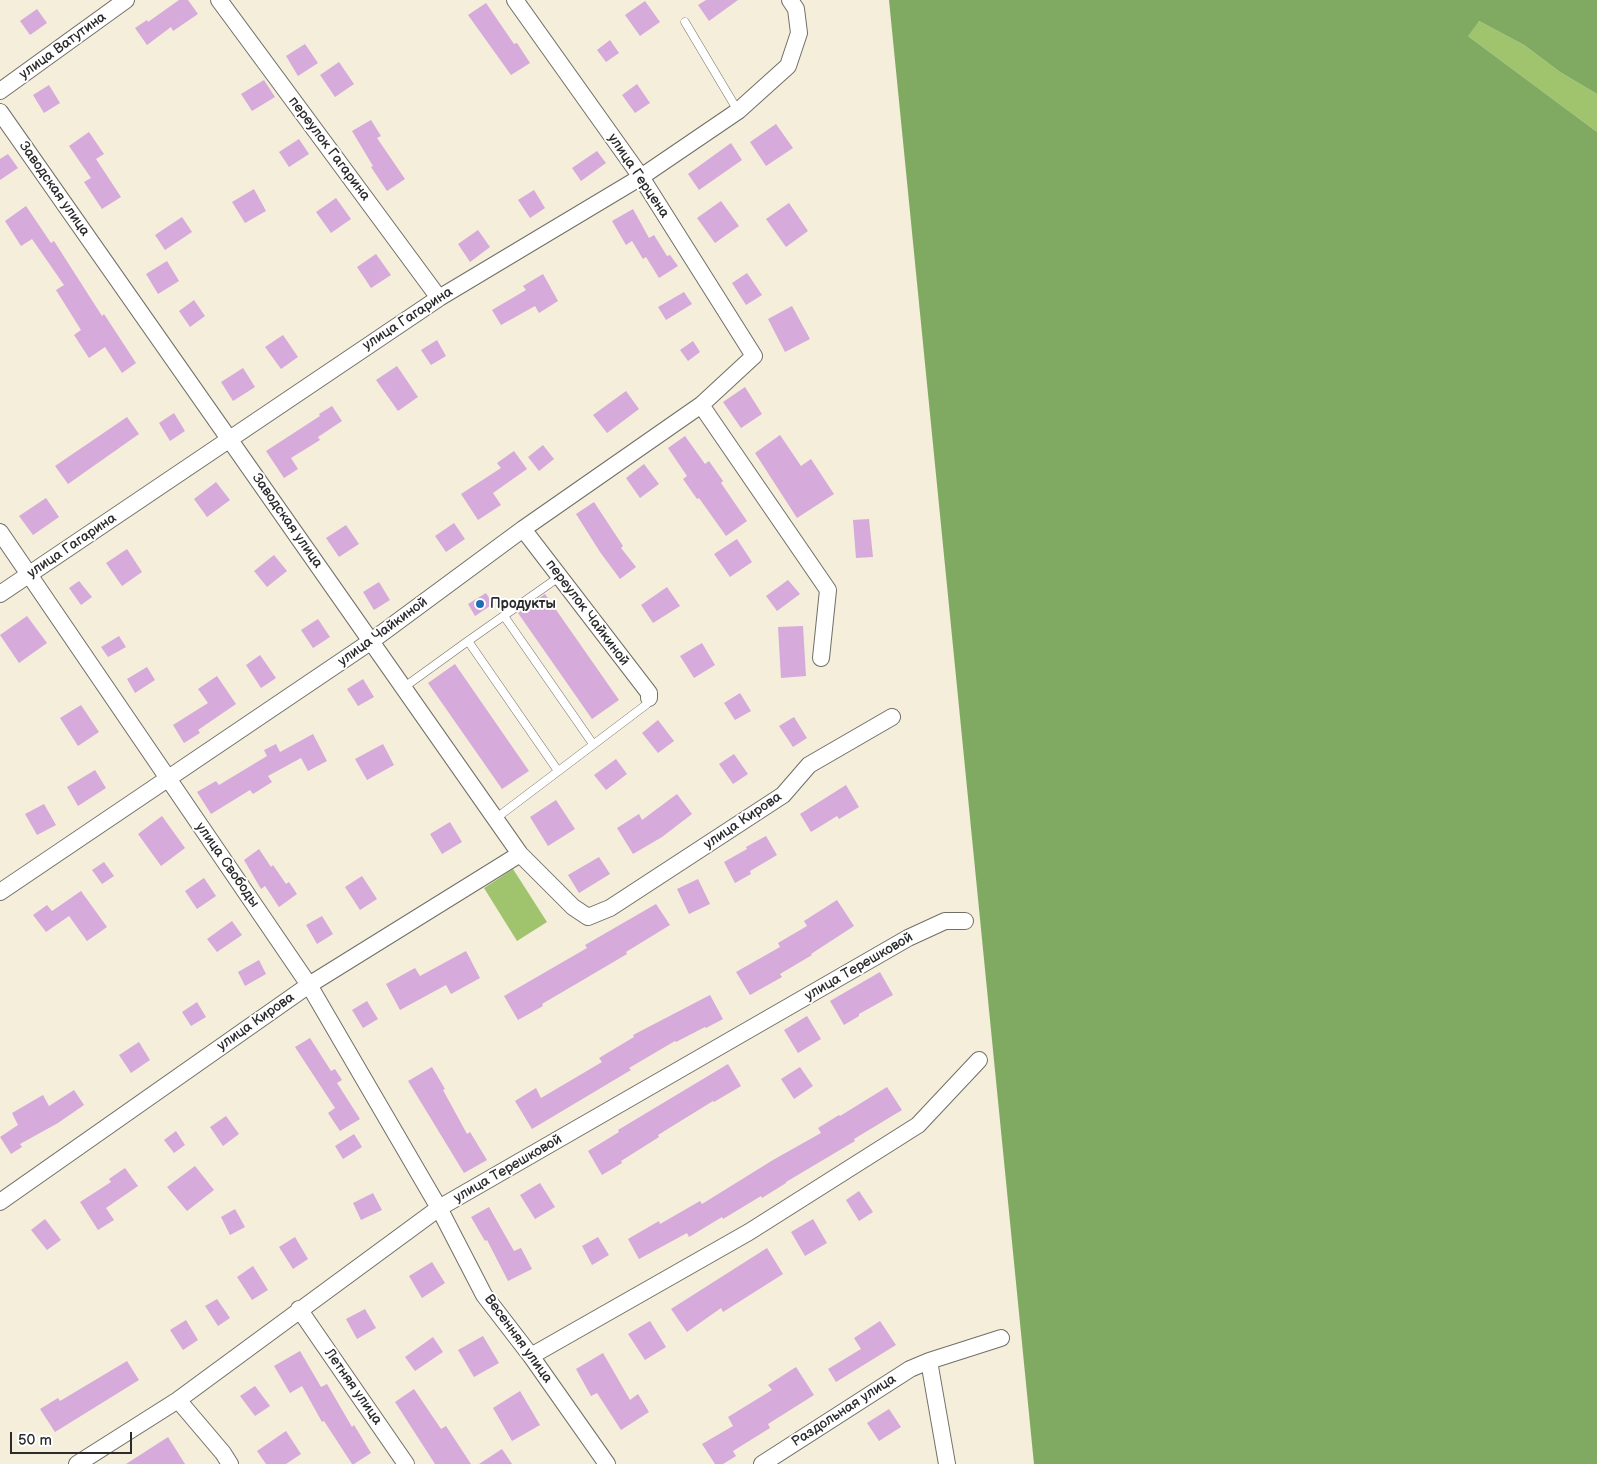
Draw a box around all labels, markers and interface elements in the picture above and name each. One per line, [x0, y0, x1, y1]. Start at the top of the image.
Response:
street label: улица Ватутина [16, 9, 110, 83]
street label: переулок Гагарина [284, 94, 374, 204]
street label: улица Герцена [604, 131, 672, 221]
street label: Заводская улица [15, 138, 93, 240]
street label: улица Гагарина [360, 284, 456, 354]
street label: Заводская улица [248, 470, 326, 572]
street label: улица Гагарина [24, 510, 120, 582]
street label: переулок Чайкиной [542, 557, 632, 669]
street label: улица Чайкиной [335, 594, 431, 670]
place label: Продукты [490, 596, 556, 612]
marker: Продукты [474, 598, 486, 610]
street label: улица Кирова [701, 789, 785, 853]
street label: улица Свободы [191, 819, 263, 911]
street label: улица Терешковой [802, 929, 916, 1005]
street label: улица Кирова [214, 989, 298, 1055]
street label: улица Терешковой [451, 1131, 565, 1207]
street label: Весенняя улица [480, 1291, 556, 1387]
street label: Летняя улица [321, 1346, 385, 1428]
street label: Раздольная улица [789, 1371, 899, 1451]
scale bar [12, 1422, 135, 1454]
text: 50 m [18, 1431, 52, 1450]

